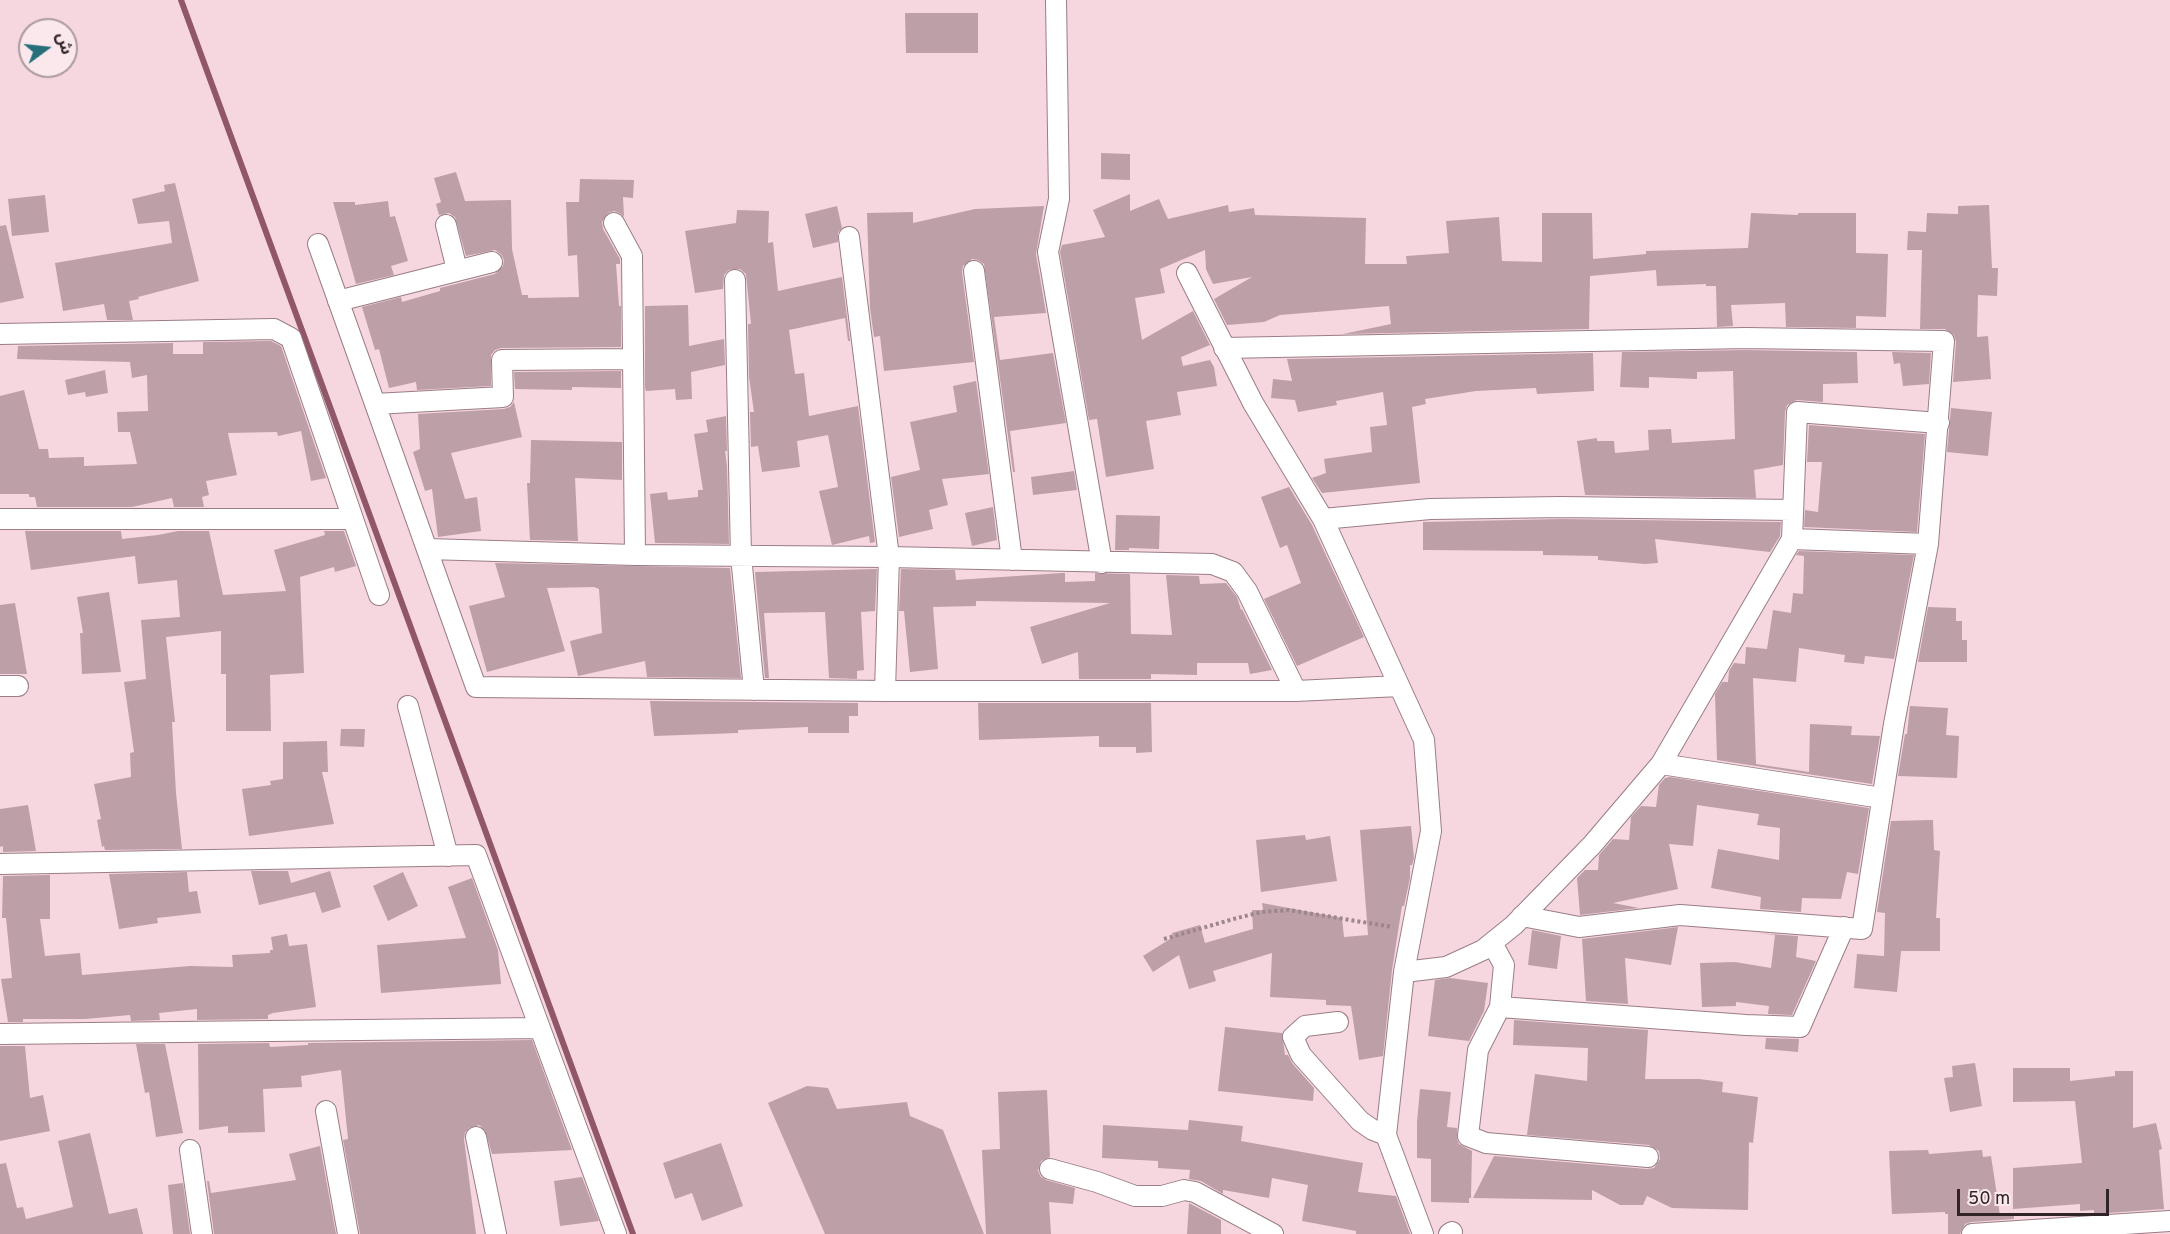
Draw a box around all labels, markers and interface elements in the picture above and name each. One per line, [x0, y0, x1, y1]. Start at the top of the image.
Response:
north arrow [18, 18, 78, 78]
text: ش [51, 31, 76, 57]
scale bar [1960, 1177, 2112, 1215]
text: 50 m [1968, 1188, 2010, 1211]

